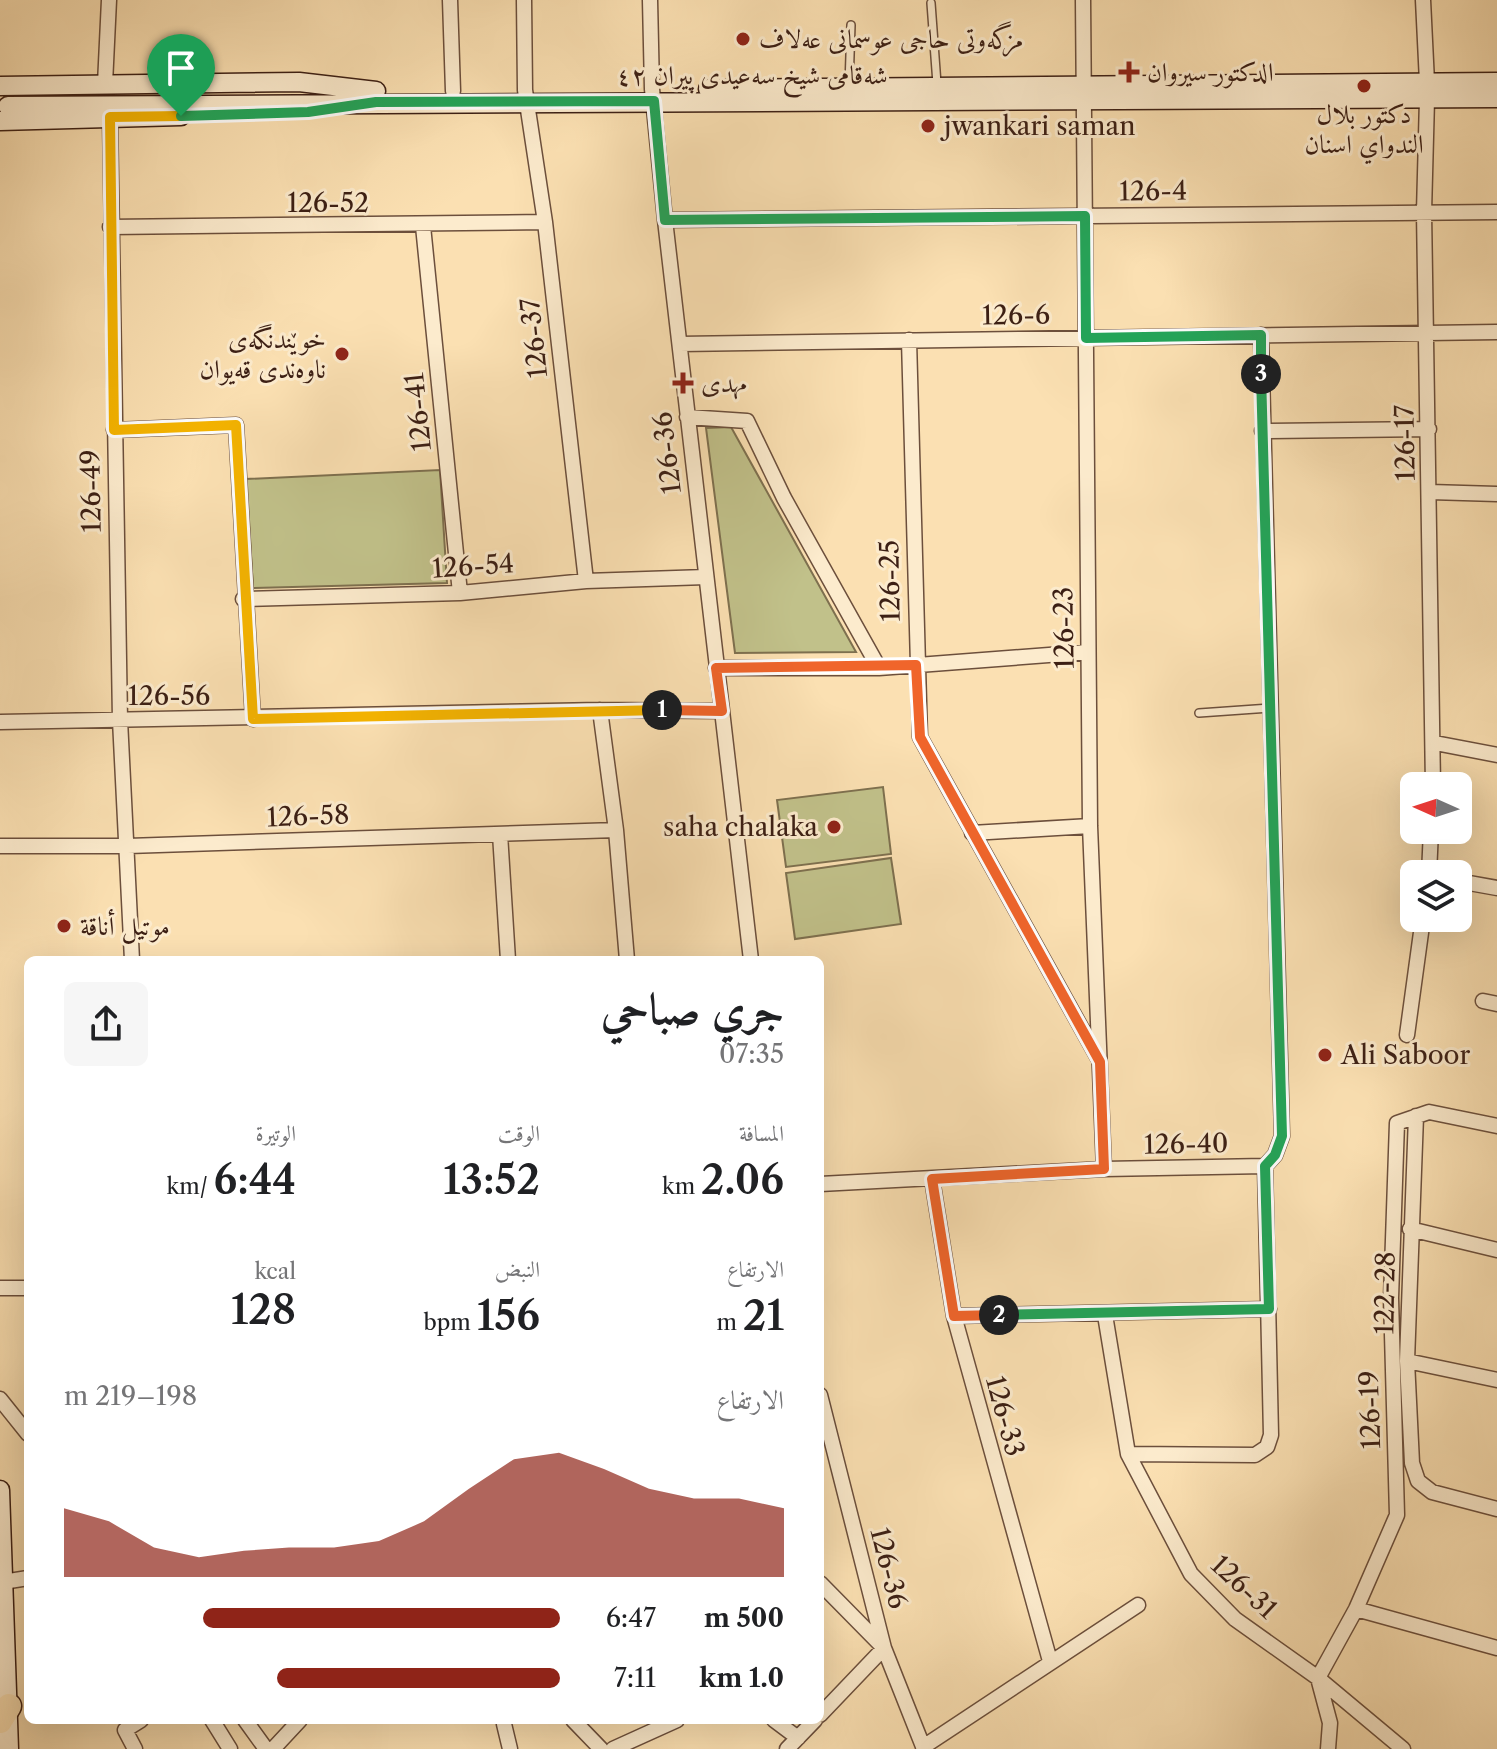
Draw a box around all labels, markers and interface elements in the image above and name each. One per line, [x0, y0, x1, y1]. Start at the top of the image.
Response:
place label: مزگەوتی حاجی عوسمانی عەلاف [759, 21, 1024, 57]
marker: مزگەوتی حاجی عوسمانی عەلاف [734, 30, 752, 48]
pin [147, 34, 215, 116]
icon: arrive [159, 46, 203, 90]
place label: الدكتور سيروان [1147, 56, 1274, 89]
street label: شەقامی شیخ سەعیدی پیران ٤٢ [616, 59, 888, 99]
marker: الدكتور سيروان [1118, 61, 1140, 83]
marker: دكتور بلال الندواي اسنان [1355, 77, 1373, 95]
place label: دكتور بلال الندواي اسنان [1304, 98, 1424, 165]
place label: jwankari saman [940, 110, 1135, 142]
marker: jwankari saman [919, 117, 937, 135]
street label: 126-4 [1119, 174, 1187, 208]
street label: 126-52 [287, 187, 369, 219]
street label: 126-37 [514, 296, 554, 380]
street label: 126-6 [982, 298, 1050, 332]
place label: خوێندنگەی ناوەندی قەیوان [199, 323, 326, 386]
marker: خوێندنگەی ناوەندی قەیوان [333, 345, 351, 363]
pin: 3 [1241, 354, 1281, 394]
text: 3 [1255, 360, 1267, 387]
place label: مهدی [701, 367, 747, 400]
street label: 126-41 [398, 371, 438, 453]
marker: مهدی [672, 372, 694, 394]
street label: 126-17 [1388, 404, 1422, 481]
street label: 126-36 [646, 410, 688, 496]
street label: 126-49 [74, 449, 108, 533]
street label: 126-25 [873, 540, 907, 622]
street label: 126-54 [431, 547, 515, 585]
street label: 126-23 [1047, 587, 1081, 669]
street label: 126-56 [128, 680, 210, 712]
pin: 1 [642, 690, 682, 730]
text: 1 [657, 696, 667, 723]
north arrow [1400, 772, 1472, 844]
map controls [1400, 772, 1472, 932]
street label: 126-58 [266, 799, 350, 833]
place label: saha chalaka [663, 811, 818, 843]
marker: saha chalaka [825, 818, 843, 836]
button: layers [1400, 860, 1472, 932]
place label: موتيل أناقة [80, 909, 170, 944]
marker: موتيل أناقة [55, 917, 73, 935]
text: جري صباحي [601, 981, 784, 1035]
button: share [64, 982, 148, 1066]
text: 07:35 [719, 1038, 784, 1070]
place label: Ali Saboor [1340, 1039, 1471, 1071]
marker: Ali Saboor [1316, 1046, 1334, 1064]
text: الوتيرة [255, 1120, 296, 1147]
text: الوقت [498, 1120, 540, 1147]
text: المسافة [739, 1120, 784, 1147]
street label: 126-40 [1143, 1127, 1229, 1161]
text: 6:44 [214, 1155, 296, 1204]
text: 13:52 [443, 1155, 540, 1204]
text: 2.06 [701, 1155, 784, 1204]
text: /km [167, 1173, 214, 1200]
text: km [662, 1173, 701, 1200]
street label: 122-28 [1368, 1251, 1402, 1335]
text: النبض [495, 1256, 540, 1283]
text: الارتفاع [727, 1256, 784, 1283]
text: kcal [254, 1258, 296, 1285]
text: 128 [231, 1285, 296, 1334]
text: 156 [477, 1291, 540, 1340]
text: 21 [743, 1291, 784, 1340]
pin: 2 [979, 1295, 1019, 1335]
text: 2 [993, 1301, 1006, 1328]
text: bpm [423, 1309, 477, 1336]
text: m [717, 1309, 743, 1336]
street label: 126-19 [1353, 1370, 1387, 1450]
street label: 126-33 [979, 1372, 1031, 1460]
text: 198–219 m [64, 1380, 197, 1412]
text: الارتفاع [717, 1384, 784, 1416]
street label: 126-36 [863, 1524, 915, 1612]
street label: 126-31 [1204, 1549, 1284, 1625]
text: 6:47 [606, 1602, 656, 1634]
text: 500 m [704, 1602, 784, 1634]
text: 7:11 [614, 1662, 656, 1694]
text: 1.0 km [699, 1662, 784, 1694]

